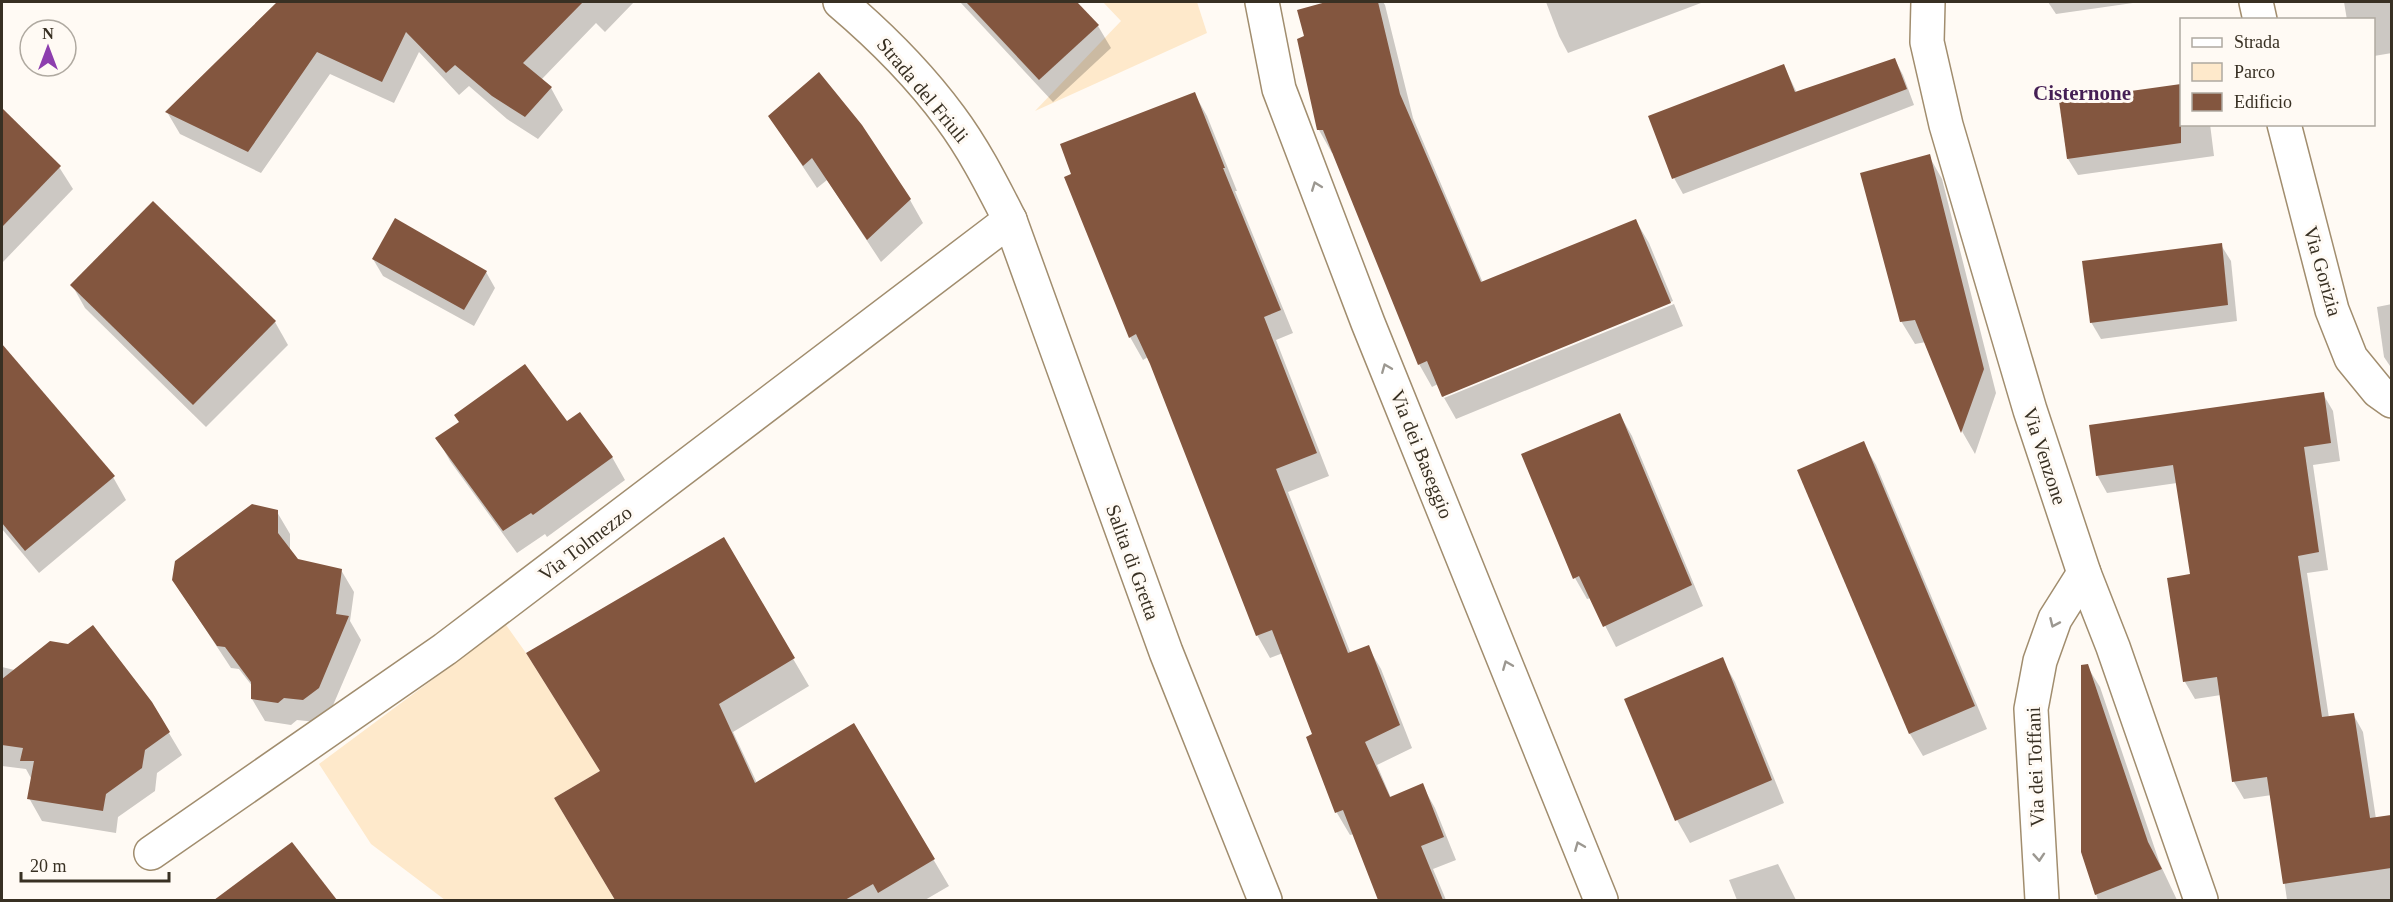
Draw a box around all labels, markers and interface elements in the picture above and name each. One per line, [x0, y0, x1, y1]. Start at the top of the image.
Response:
north arrow [18, 18, 78, 78]
legend [2180, 18, 2375, 126]
text: N [42, 25, 54, 42]
text: Strada [2234, 32, 2280, 52]
street label: Strada del Friuli [873, 33, 973, 147]
text: Parco [2234, 62, 2275, 82]
district label: Cisternone [2033, 81, 2131, 105]
text: Edificio [2234, 92, 2292, 112]
one-way arrow [1311, 181, 1323, 192]
street label: Via Gorizia [2300, 223, 2346, 319]
one-way arrow [1381, 363, 1394, 373]
street label: Via dei Baseggio [1385, 387, 1458, 522]
street label: Via Venzone [2019, 404, 2071, 508]
street label: Via Tolmezzo [534, 501, 636, 585]
street label: Salita di Gretta [1102, 501, 1164, 623]
one-way arrow [2049, 617, 2061, 628]
one-way arrow [1502, 660, 1514, 671]
street label: Via dei Toffani [2022, 706, 2048, 827]
one-way arrow [1574, 841, 1586, 852]
scale bar [21, 845, 170, 883]
one-way arrow [2032, 852, 2045, 861]
text: 20 m [30, 856, 67, 876]

